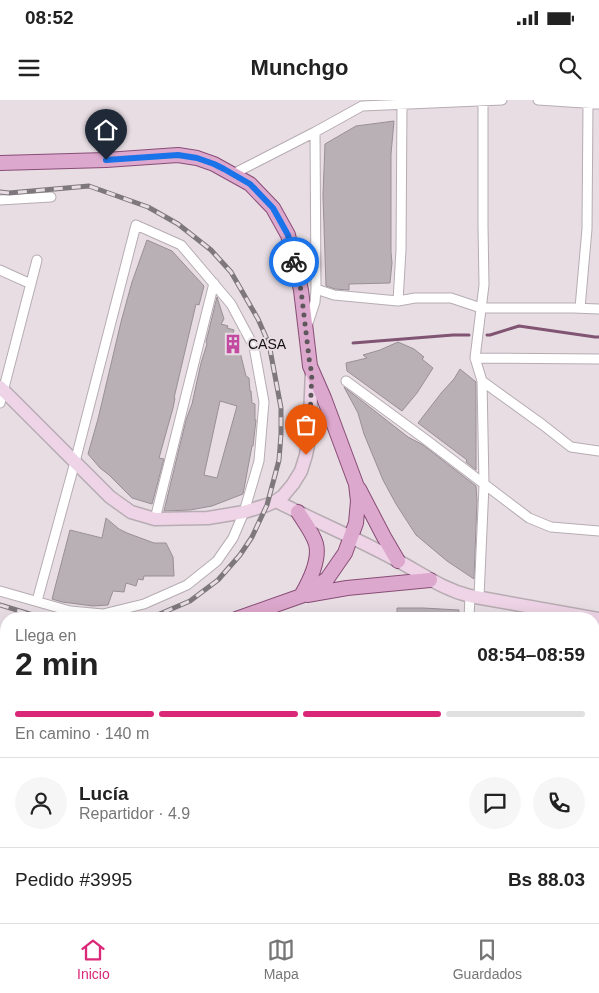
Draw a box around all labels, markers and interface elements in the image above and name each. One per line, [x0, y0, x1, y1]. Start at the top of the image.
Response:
text: 08:52 [25, 7, 74, 28]
icon: menu [15, 54, 43, 82]
icon: search [556, 54, 584, 82]
text: Munchgo [251, 55, 348, 80]
pin [85, 109, 127, 160]
icon: home [92, 116, 120, 144]
courier [269, 237, 319, 287]
icon: bike [280, 248, 308, 276]
building icon: CASA [222, 333, 244, 355]
place label: CASA [248, 336, 287, 352]
pin [285, 404, 327, 455]
icon: bag [292, 411, 320, 439]
text: Llega en [15, 627, 76, 644]
text: 08:54–08:59 [477, 644, 585, 665]
text: 2 min [15, 646, 99, 682]
text: En camino · 140 m [15, 725, 149, 742]
button: person [15, 777, 67, 829]
button: chat [469, 777, 521, 829]
button: phone [533, 777, 585, 829]
text: Lucía [79, 783, 129, 804]
text: Repartidor · 4.9 [79, 805, 190, 822]
text: Pedido #3995 [15, 869, 132, 890]
text: Bs 88.03 [508, 869, 585, 890]
tab: Inicio [77, 936, 110, 982]
tab: Mapa [264, 936, 299, 982]
tab: Guardados [453, 936, 522, 982]

